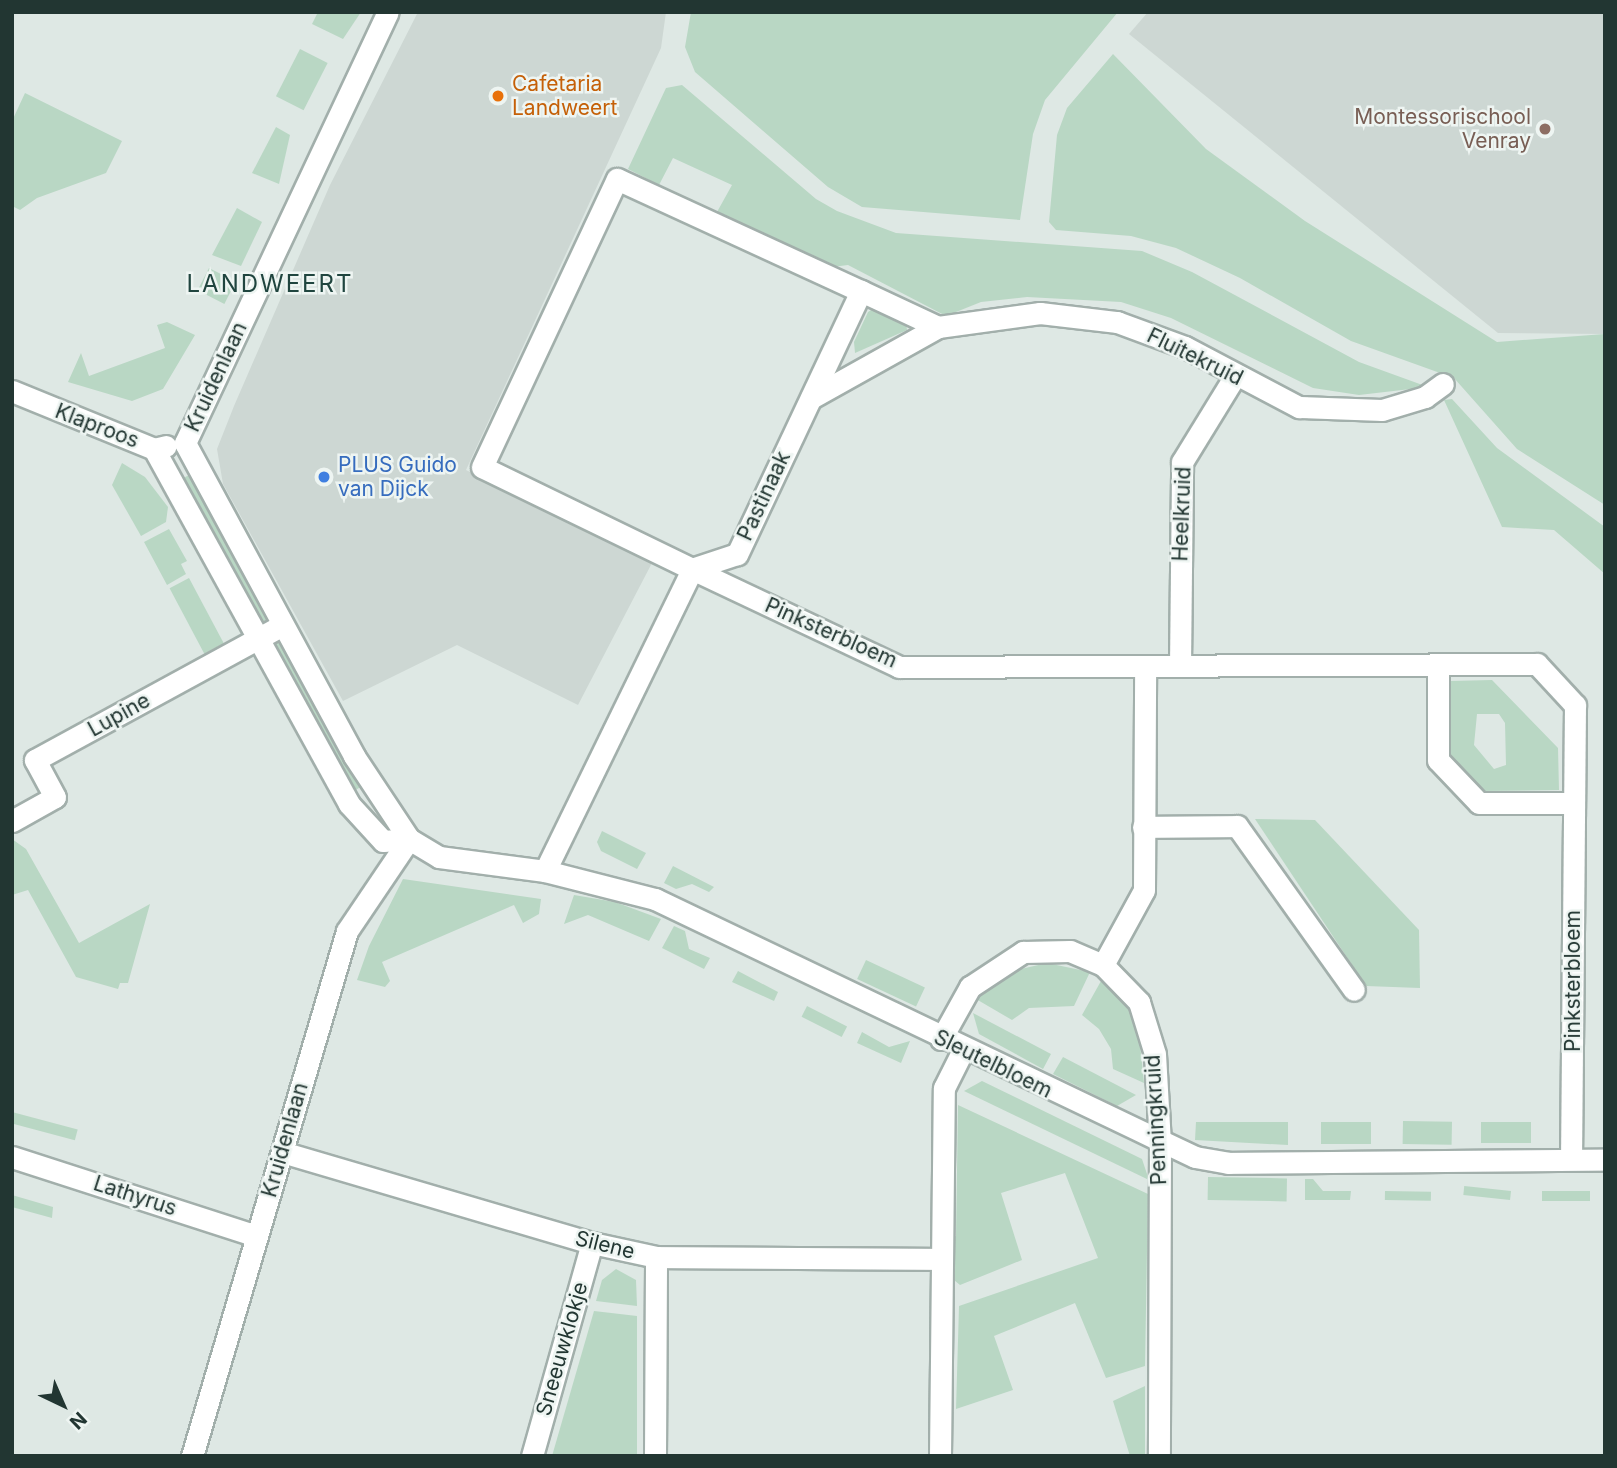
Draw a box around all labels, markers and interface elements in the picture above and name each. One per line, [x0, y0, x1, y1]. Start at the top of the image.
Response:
place label: Cafetaria Landweert [512, 71, 617, 121]
marker: Cafetaria Landweert [490, 88, 506, 104]
place label: Montessorischool Venray [1354, 104, 1531, 154]
marker: Montessorischool Venray [1537, 121, 1553, 137]
district label: LANDWEERT [188, 270, 352, 298]
street label: Kruidenlaan [180, 318, 252, 436]
street label: Fluitekruid [1143, 323, 1247, 391]
street label: Klaproos [52, 399, 142, 453]
street label: Pastinaak [732, 447, 796, 545]
place label: PLUS Guido van Dijck [338, 452, 457, 502]
street label: Heelkruid [1168, 466, 1196, 562]
marker: PLUS Guido van Dijck [316, 469, 332, 485]
street label: Pinksterbloem [761, 593, 901, 673]
street label: Lupine [84, 688, 154, 742]
street label: Pinksterbloem [1560, 910, 1586, 1052]
street label: Sleutelbloem [930, 1025, 1056, 1103]
street label: Penningkruid [1140, 1054, 1172, 1186]
street label: Kruidenlaan [257, 1080, 313, 1200]
street label: Lathyrus [90, 1171, 180, 1221]
street label: Silene [573, 1225, 637, 1265]
street label: Sneeuwklokje [531, 1279, 593, 1419]
north arrow [28, 1370, 98, 1440]
text: N [65, 1407, 91, 1434]

